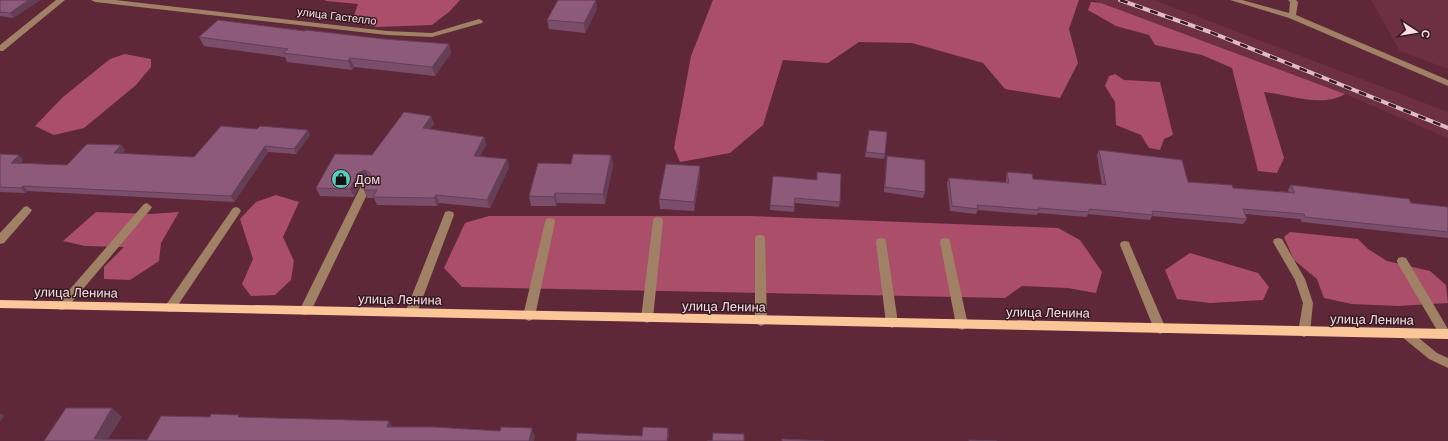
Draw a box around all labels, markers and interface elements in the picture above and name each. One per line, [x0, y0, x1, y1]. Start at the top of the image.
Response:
street label: улица Гастелло [297, 4, 377, 28]
north arrow [1396, 12, 1436, 52]
text: С [1418, 29, 1433, 39]
shop icon: Дом [330, 168, 352, 190]
place label: Дом [355, 171, 380, 188]
street label: улица Ленина [34, 283, 119, 302]
street label: улица Ленина [358, 290, 443, 309]
street label: улица Ленина [682, 297, 767, 316]
street label: улица Ленина [1006, 303, 1091, 322]
street label: улица Ленина [1330, 310, 1415, 329]

